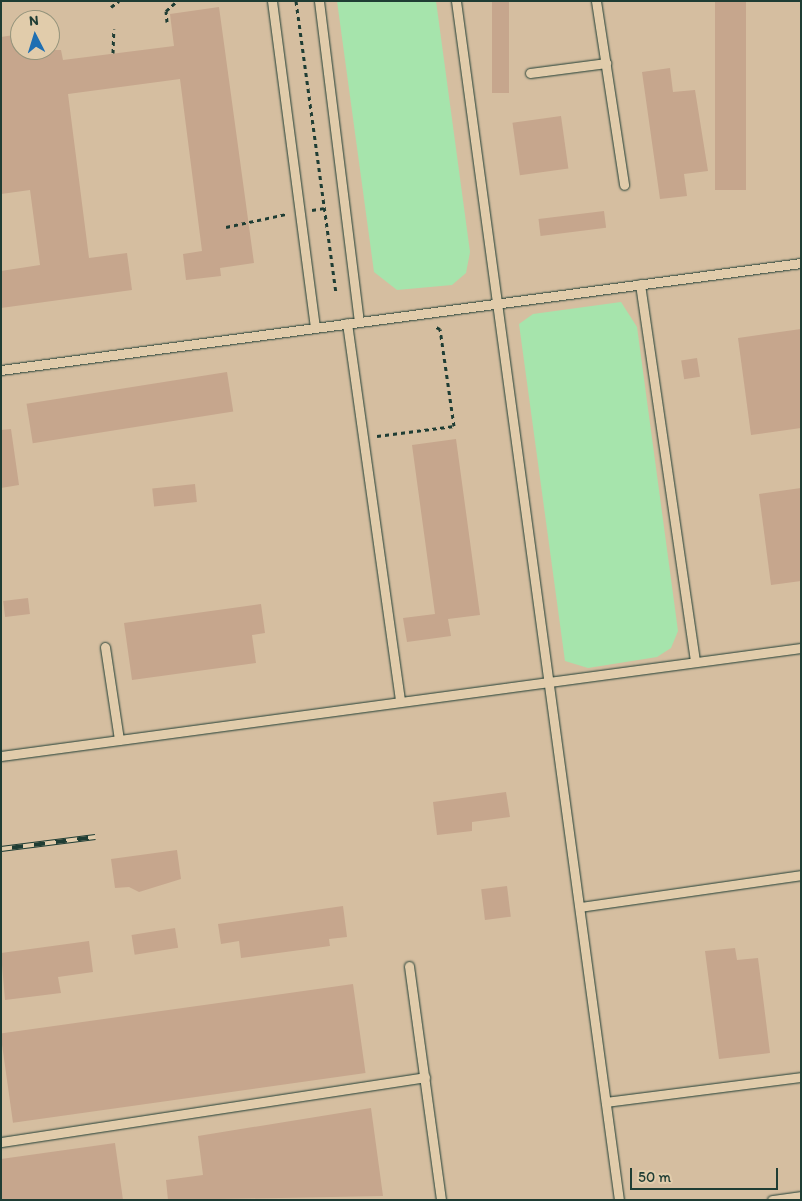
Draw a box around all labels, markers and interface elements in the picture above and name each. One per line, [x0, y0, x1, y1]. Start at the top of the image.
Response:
north arrow [10, 10, 60, 60]
text: N [28, 12, 39, 29]
scale bar [632, 1158, 780, 1190]
text: 50 m [638, 1168, 671, 1186]

